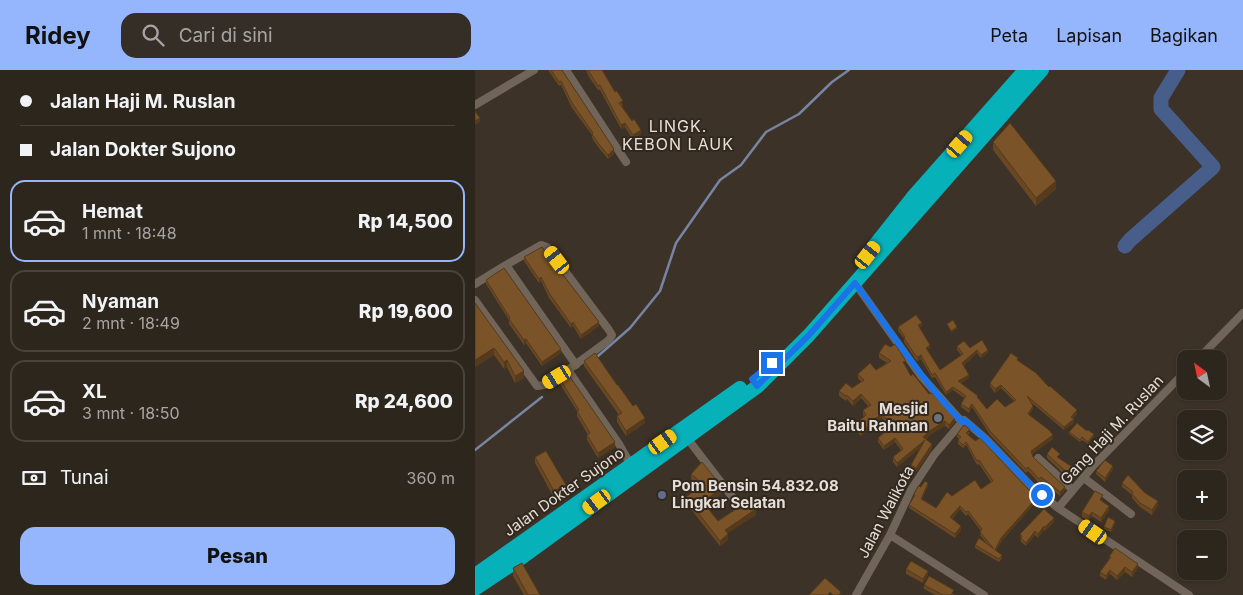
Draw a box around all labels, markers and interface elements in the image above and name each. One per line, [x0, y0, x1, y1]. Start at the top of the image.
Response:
search box [121, 13, 471, 58]
text: Ridey [25, 21, 91, 50]
icon: search [139, 21, 167, 49]
text: Cari di sini [179, 24, 273, 47]
text: Peta [990, 25, 1028, 46]
text: Lapisan [1056, 25, 1122, 46]
text: Bagikan [1150, 25, 1218, 46]
text: Jalan Haji M. Ruslan [50, 90, 236, 113]
district label: LINGK. KEBON LAUK [622, 116, 734, 154]
car [944, 128, 975, 160]
text: Jalan Dokter Sujono [50, 138, 236, 161]
icon: car [22, 199, 67, 244]
text: Hemat [82, 200, 143, 223]
text: Rp 14,500 [358, 210, 453, 233]
text: 1 mnt · 18:48 [82, 223, 177, 243]
car [852, 239, 883, 271]
car [541, 244, 572, 276]
icon: car [22, 289, 67, 334]
text: Nyaman [82, 290, 159, 313]
text: Rp 19,600 [359, 300, 453, 323]
text: 2 mnt · 18:49 [82, 313, 180, 333]
north arrow [1177, 350, 1227, 400]
map controls [1177, 350, 1227, 580]
route end [761, 352, 783, 374]
car [540, 363, 573, 391]
street label: Gang Haji M. Ruslan [1056, 371, 1167, 488]
icon: car [22, 379, 67, 424]
text: XL [82, 380, 107, 403]
text: Rp 24,600 [355, 390, 453, 413]
place label: Mesjid Baitu Rahman [827, 399, 928, 435]
text: 3 mnt · 18:50 [82, 403, 180, 423]
button: layers [1177, 410, 1227, 460]
marker: Mesjid Baitu Rahman [932, 412, 944, 424]
car [646, 427, 679, 457]
street label: Jalan Dokter Sujono [500, 443, 628, 540]
street label: Jalan Walikota [853, 462, 918, 561]
icon: cash [20, 464, 48, 492]
text: Tunai [60, 466, 109, 489]
text: 360 m [407, 468, 455, 488]
button: + [1177, 470, 1227, 520]
place label: Pom Bensin 54.832.08 Lingkar Selatan [672, 476, 839, 512]
route start [1031, 484, 1053, 506]
car [580, 487, 613, 517]
marker: Pom Bensin 54.832.08 Lingkar Selatan [656, 489, 668, 501]
car [1076, 517, 1109, 547]
button: Pesan [20, 527, 455, 585]
button: − [1177, 530, 1227, 580]

